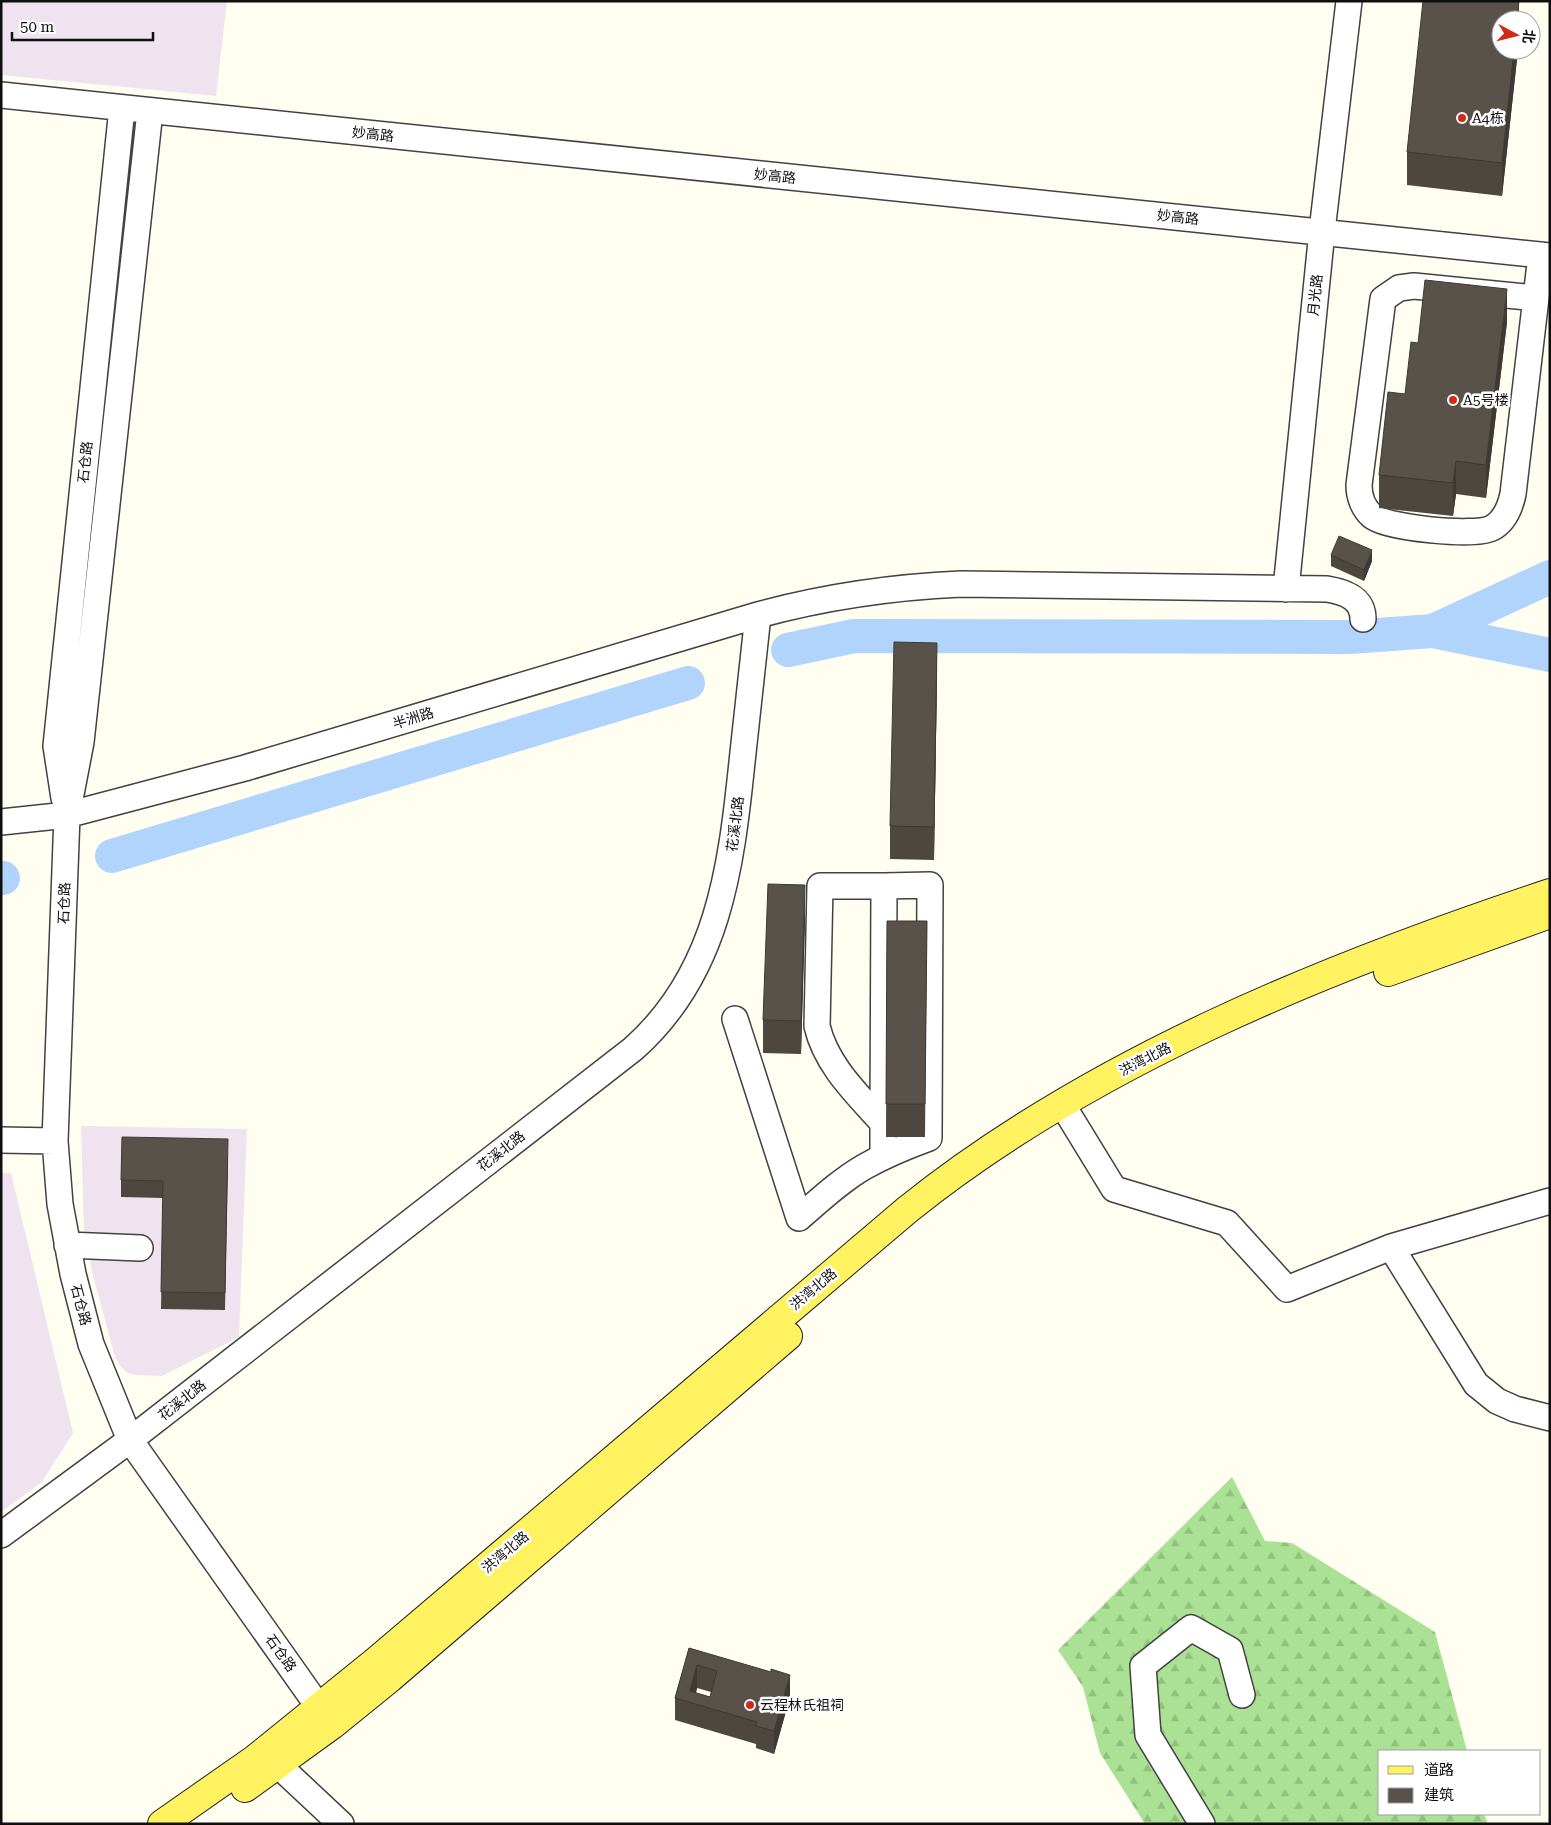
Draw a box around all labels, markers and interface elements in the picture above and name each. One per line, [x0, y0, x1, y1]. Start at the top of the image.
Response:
scale bar [12, 10, 154, 42]
north arrow [1491, 10, 1541, 60]
text: 50 m [20, 18, 55, 36]
text: 北 [1520, 29, 1538, 45]
place label: A4栋 [1472, 110, 1504, 126]
marker: A4栋 [1456, 112, 1468, 124]
street label: 妙高路 [351, 124, 395, 144]
street label: 妙高路 [753, 166, 797, 186]
street label: 妙高路 [1156, 207, 1200, 227]
street label: 月光路 [1305, 273, 1325, 317]
place label: A5号楼 [1463, 392, 1509, 408]
marker: A5号楼 [1447, 394, 1459, 406]
street label: 石仓路 [75, 440, 95, 484]
street label: 半洲路 [391, 704, 435, 732]
street label: 花溪北路 [724, 795, 746, 853]
street label: 石仓路 [55, 882, 73, 924]
street label: 洪湾北路 [1116, 1039, 1174, 1079]
street label: 花溪北路 [474, 1127, 528, 1175]
street label: 洪湾北路 [786, 1265, 840, 1313]
street label: 石仓路 [68, 1283, 94, 1327]
street label: 花溪北路 [155, 1376, 209, 1424]
street label: 洪湾北路 [478, 1528, 532, 1576]
street label: 石仓路 [262, 1631, 300, 1675]
place label: 云程林氏祖祠 [760, 1697, 844, 1713]
marker: 云程林氏祖祠 [744, 1699, 756, 1711]
legend [1378, 1750, 1541, 1815]
text: 道路 [1424, 1761, 1454, 1779]
text: 建筑 [1424, 1786, 1454, 1804]

